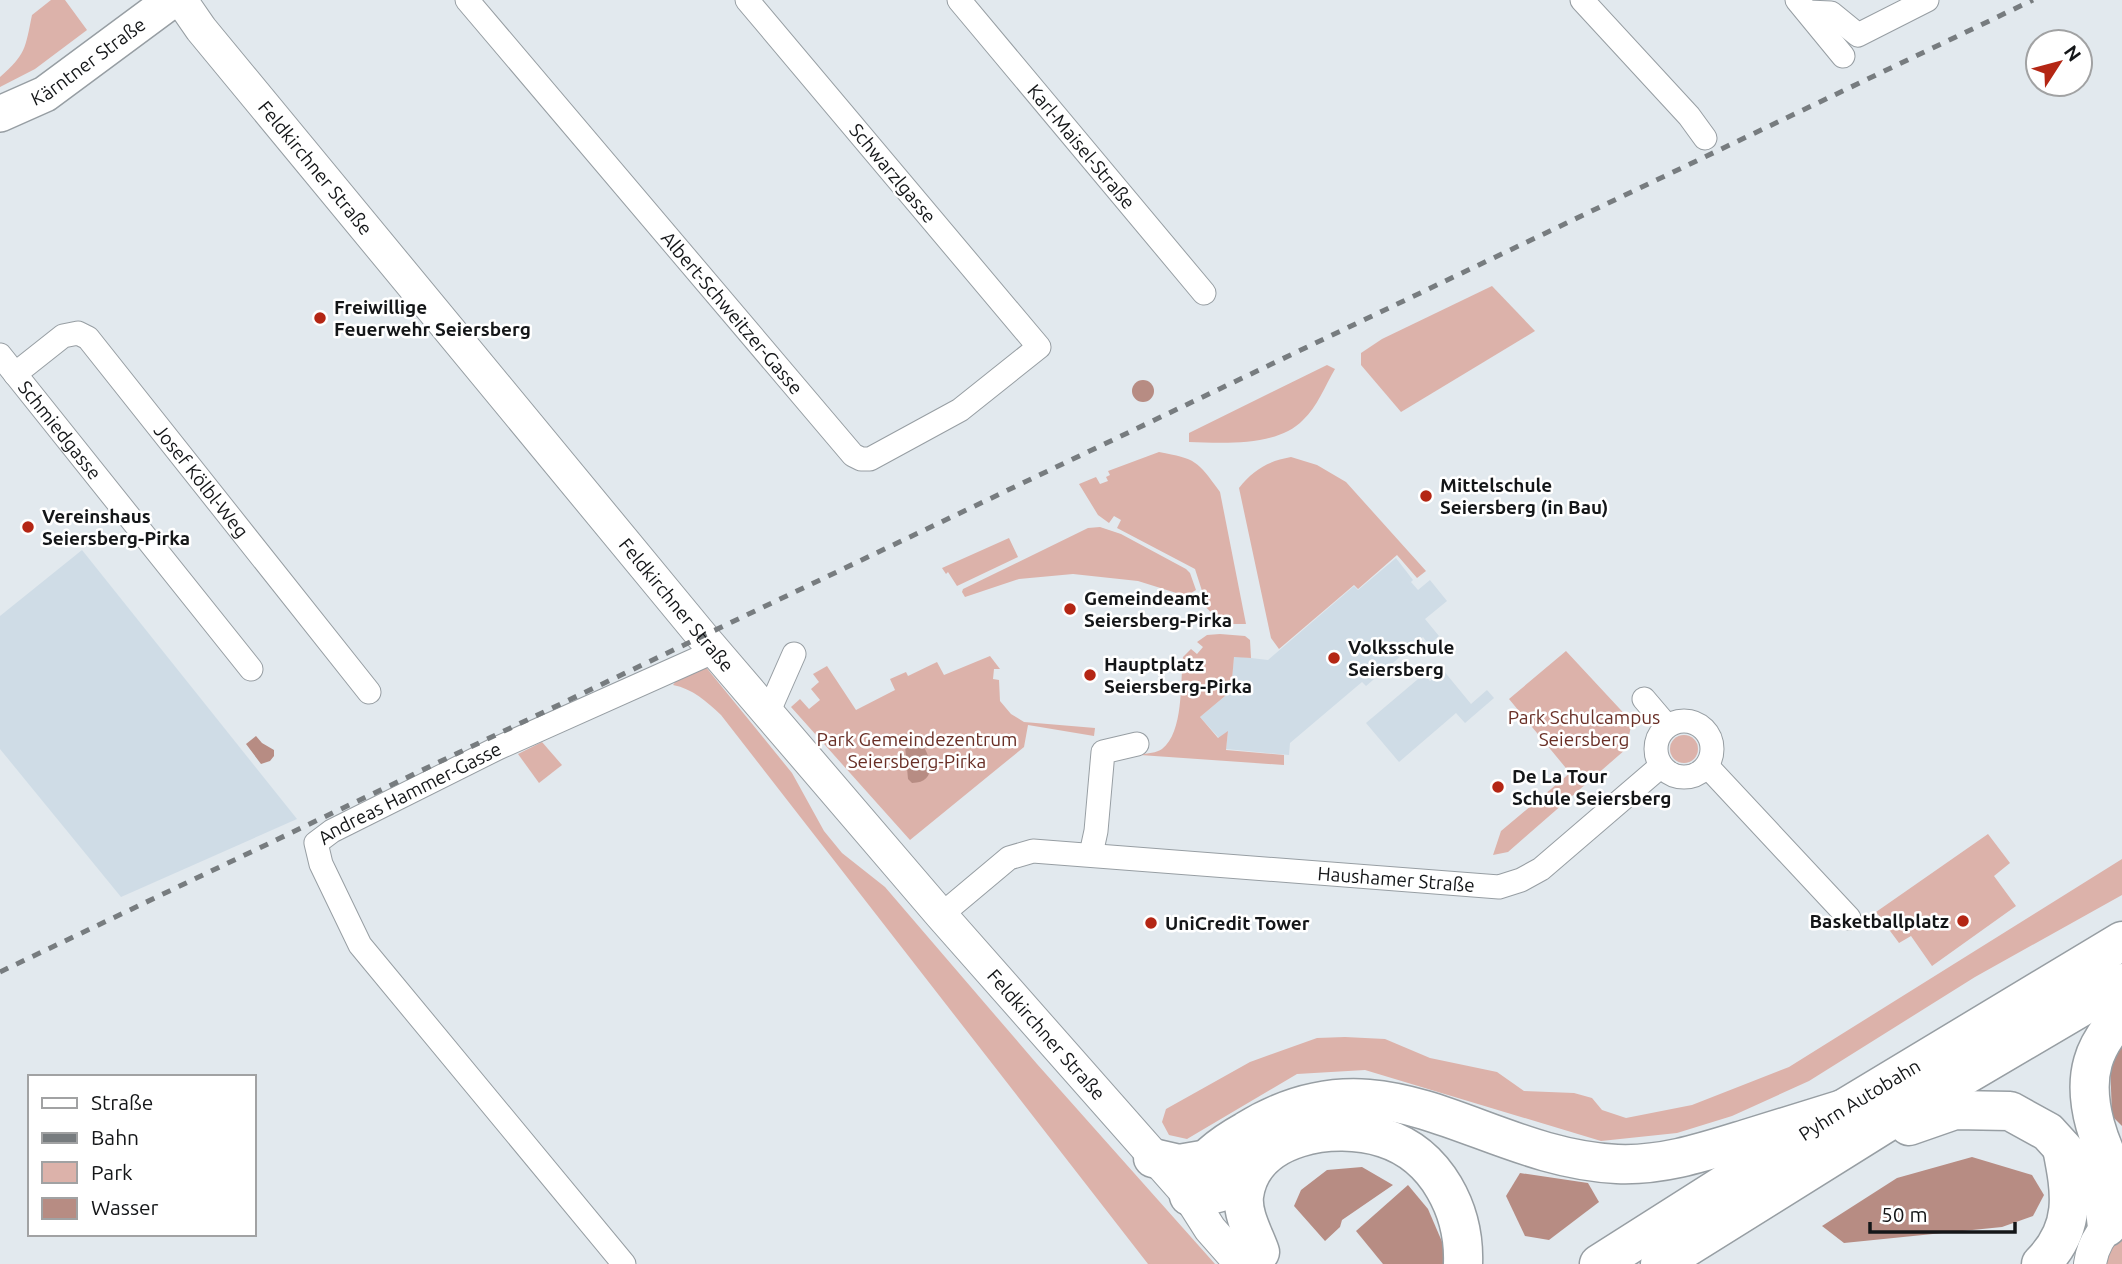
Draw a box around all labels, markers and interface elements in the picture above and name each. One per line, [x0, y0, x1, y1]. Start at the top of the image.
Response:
street label: Kärntner Straße [27, 13, 149, 110]
north arrow [2024, 28, 2094, 98]
text: N [2060, 41, 2086, 65]
street label: Karl-Maisel-Straße [1023, 80, 1140, 213]
street label: Feldkirchner Straße [254, 96, 377, 239]
street label: Schwarzlgasse [845, 119, 941, 227]
street label: Albert-Schweitzer-Gasse [657, 227, 807, 398]
place label: Freiwillige Feuerwehr Seiersberg [334, 296, 531, 340]
marker: Freiwillige Feuerwehr Seiersberg [312, 310, 328, 326]
street label: Schmiedgasse [14, 376, 106, 484]
street label: Josef Kölbl-Weg [150, 420, 253, 542]
place label: Mittelschule Seiersberg (in Bau) [1440, 474, 1608, 518]
marker: Mittelschule Seiersberg (in Bau) [1418, 488, 1434, 504]
place label: Vereinshaus Seiersberg-Pirka [42, 505, 190, 549]
marker: Vereinshaus Seiersberg-Pirka [20, 519, 36, 535]
street label: Feldkirchner Straße [615, 534, 738, 676]
place label: Gemeindeamt Seiersberg-Pirka [1084, 587, 1232, 631]
marker: Gemeindeamt Seiersberg-Pirka [1062, 601, 1078, 617]
place label: Volksschule Seiersberg [1348, 636, 1454, 680]
marker: Volksschule Seiersberg [1326, 650, 1342, 666]
place label: Hauptplatz Seiersberg-Pirka [1104, 653, 1252, 697]
marker: Hauptplatz Seiersberg-Pirka [1082, 667, 1098, 683]
park label: Park Schulcampus Seiersberg [1508, 706, 1660, 750]
park label: Park Gemeindezentrum Seiersberg-Pirka [817, 728, 1017, 772]
street label: Andreas Hammer-Gasse [314, 737, 505, 849]
place label: De La Tour Schule Seiersberg [1512, 765, 1671, 809]
marker: De La Tour Schule Seiersberg [1490, 779, 1506, 795]
street label: Haushamer Straße [1317, 862, 1476, 896]
place label: Basketballplatz [1810, 910, 1949, 932]
place label: UniCredit Tower [1165, 912, 1310, 934]
marker: Basketballplatz [1955, 913, 1971, 929]
marker: UniCredit Tower [1143, 915, 1159, 931]
street label: Feldkirchner Straße [983, 965, 1110, 1104]
street label: Pyhrn Autobahn [1795, 1054, 1924, 1145]
legend [28, 1075, 256, 1236]
text: Straße [91, 1090, 153, 1114]
text: Bahn [91, 1125, 139, 1149]
text: Park [91, 1160, 133, 1184]
scale bar [1870, 1190, 2015, 1234]
text: Wasser [91, 1195, 159, 1219]
text: 50 m [1881, 1202, 1928, 1226]

